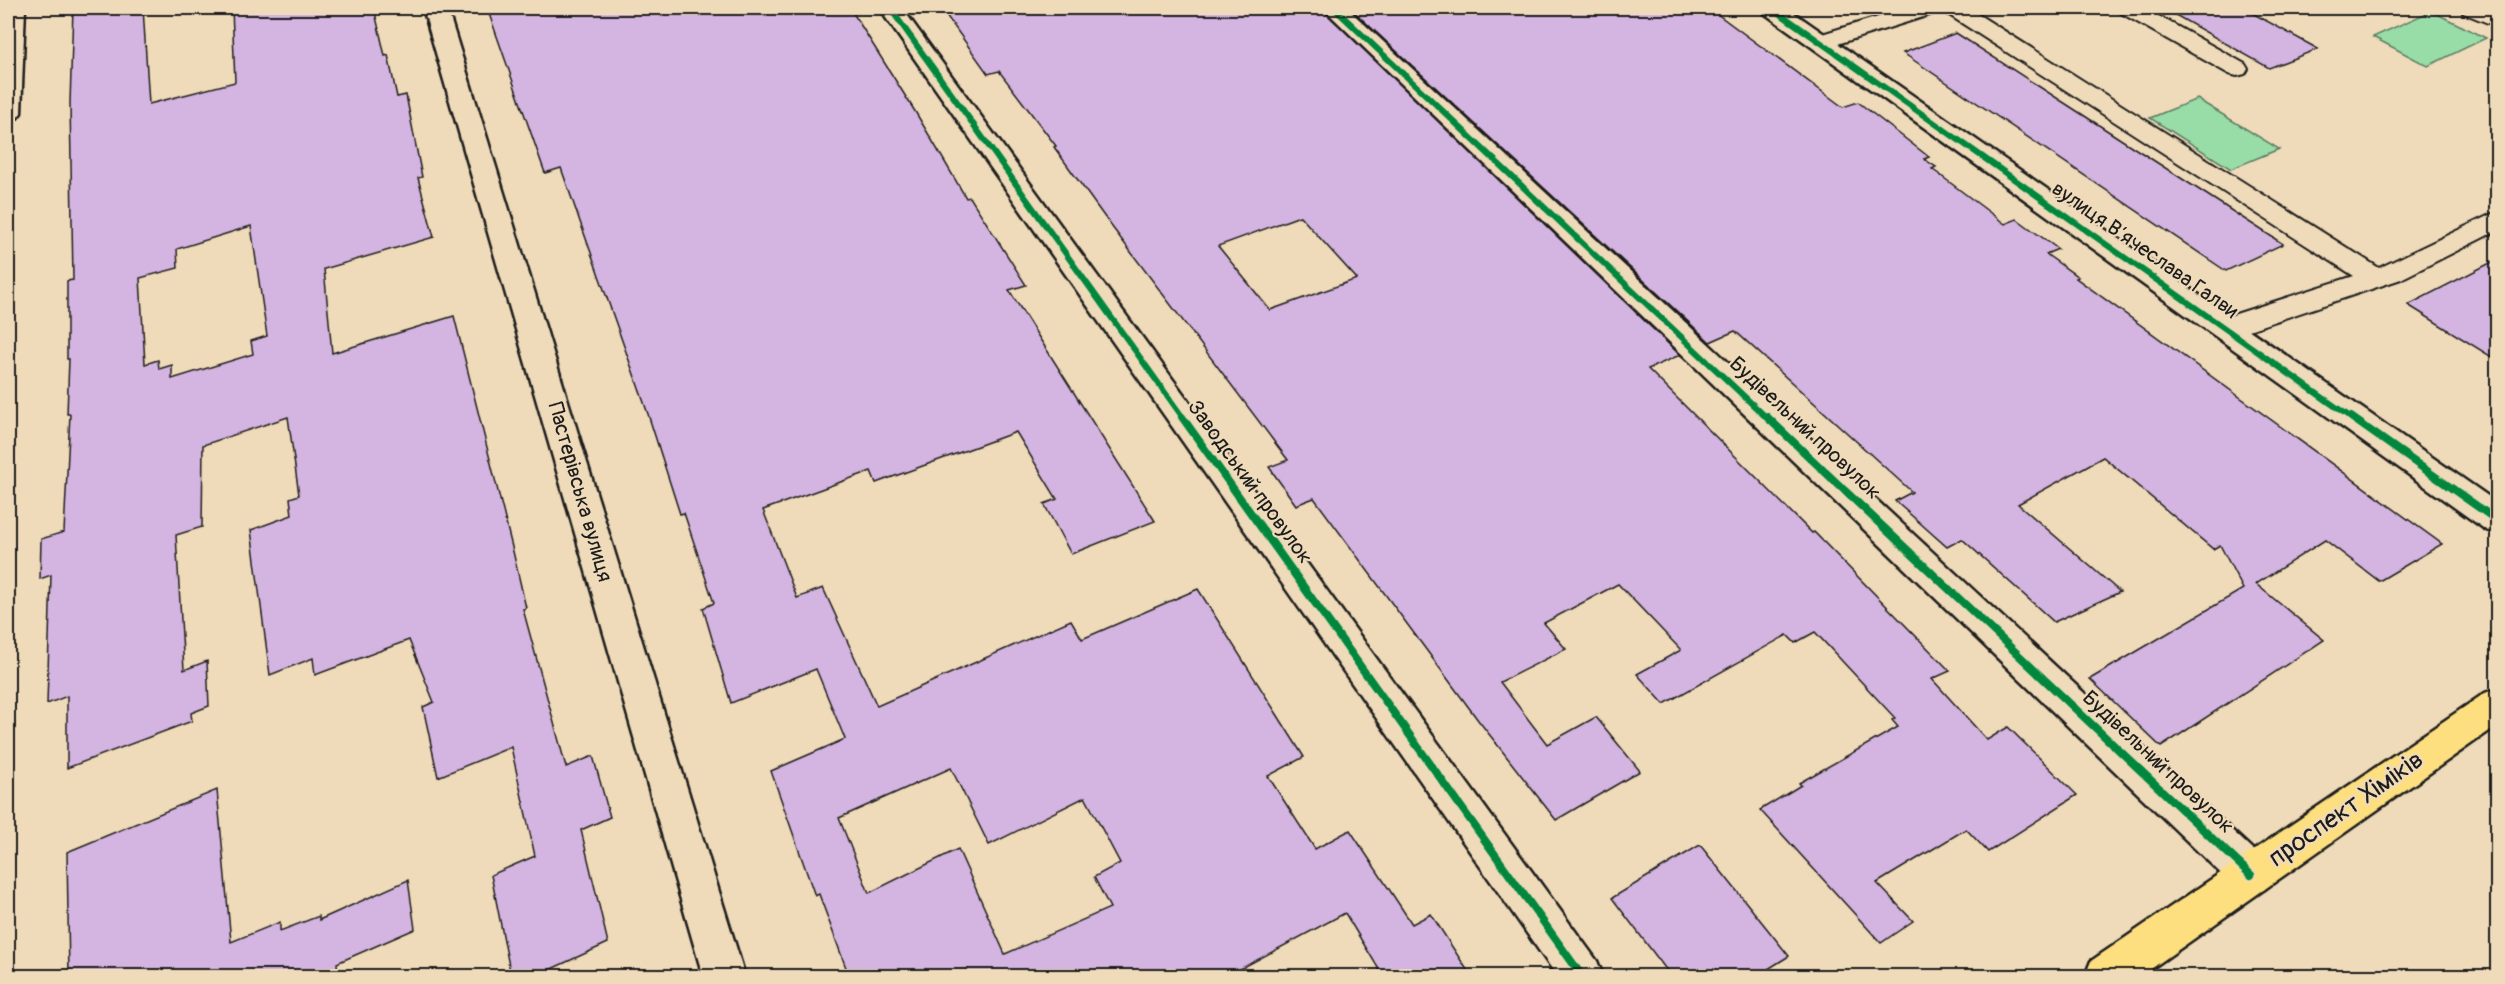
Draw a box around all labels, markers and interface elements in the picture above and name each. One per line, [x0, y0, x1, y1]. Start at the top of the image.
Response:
street label: вулиця Вʼячеслава Галви [2046, 175, 2244, 325]
street label: Будівельний провулок [1723, 351, 1887, 506]
street label: Заводський провулок [1181, 395, 1319, 569]
street label: Пастерівська вулиця [541, 399, 619, 585]
street label: Будівельний провулок [2076, 685, 2240, 840]
street label: проспект Хіміків [2262, 744, 2430, 874]

